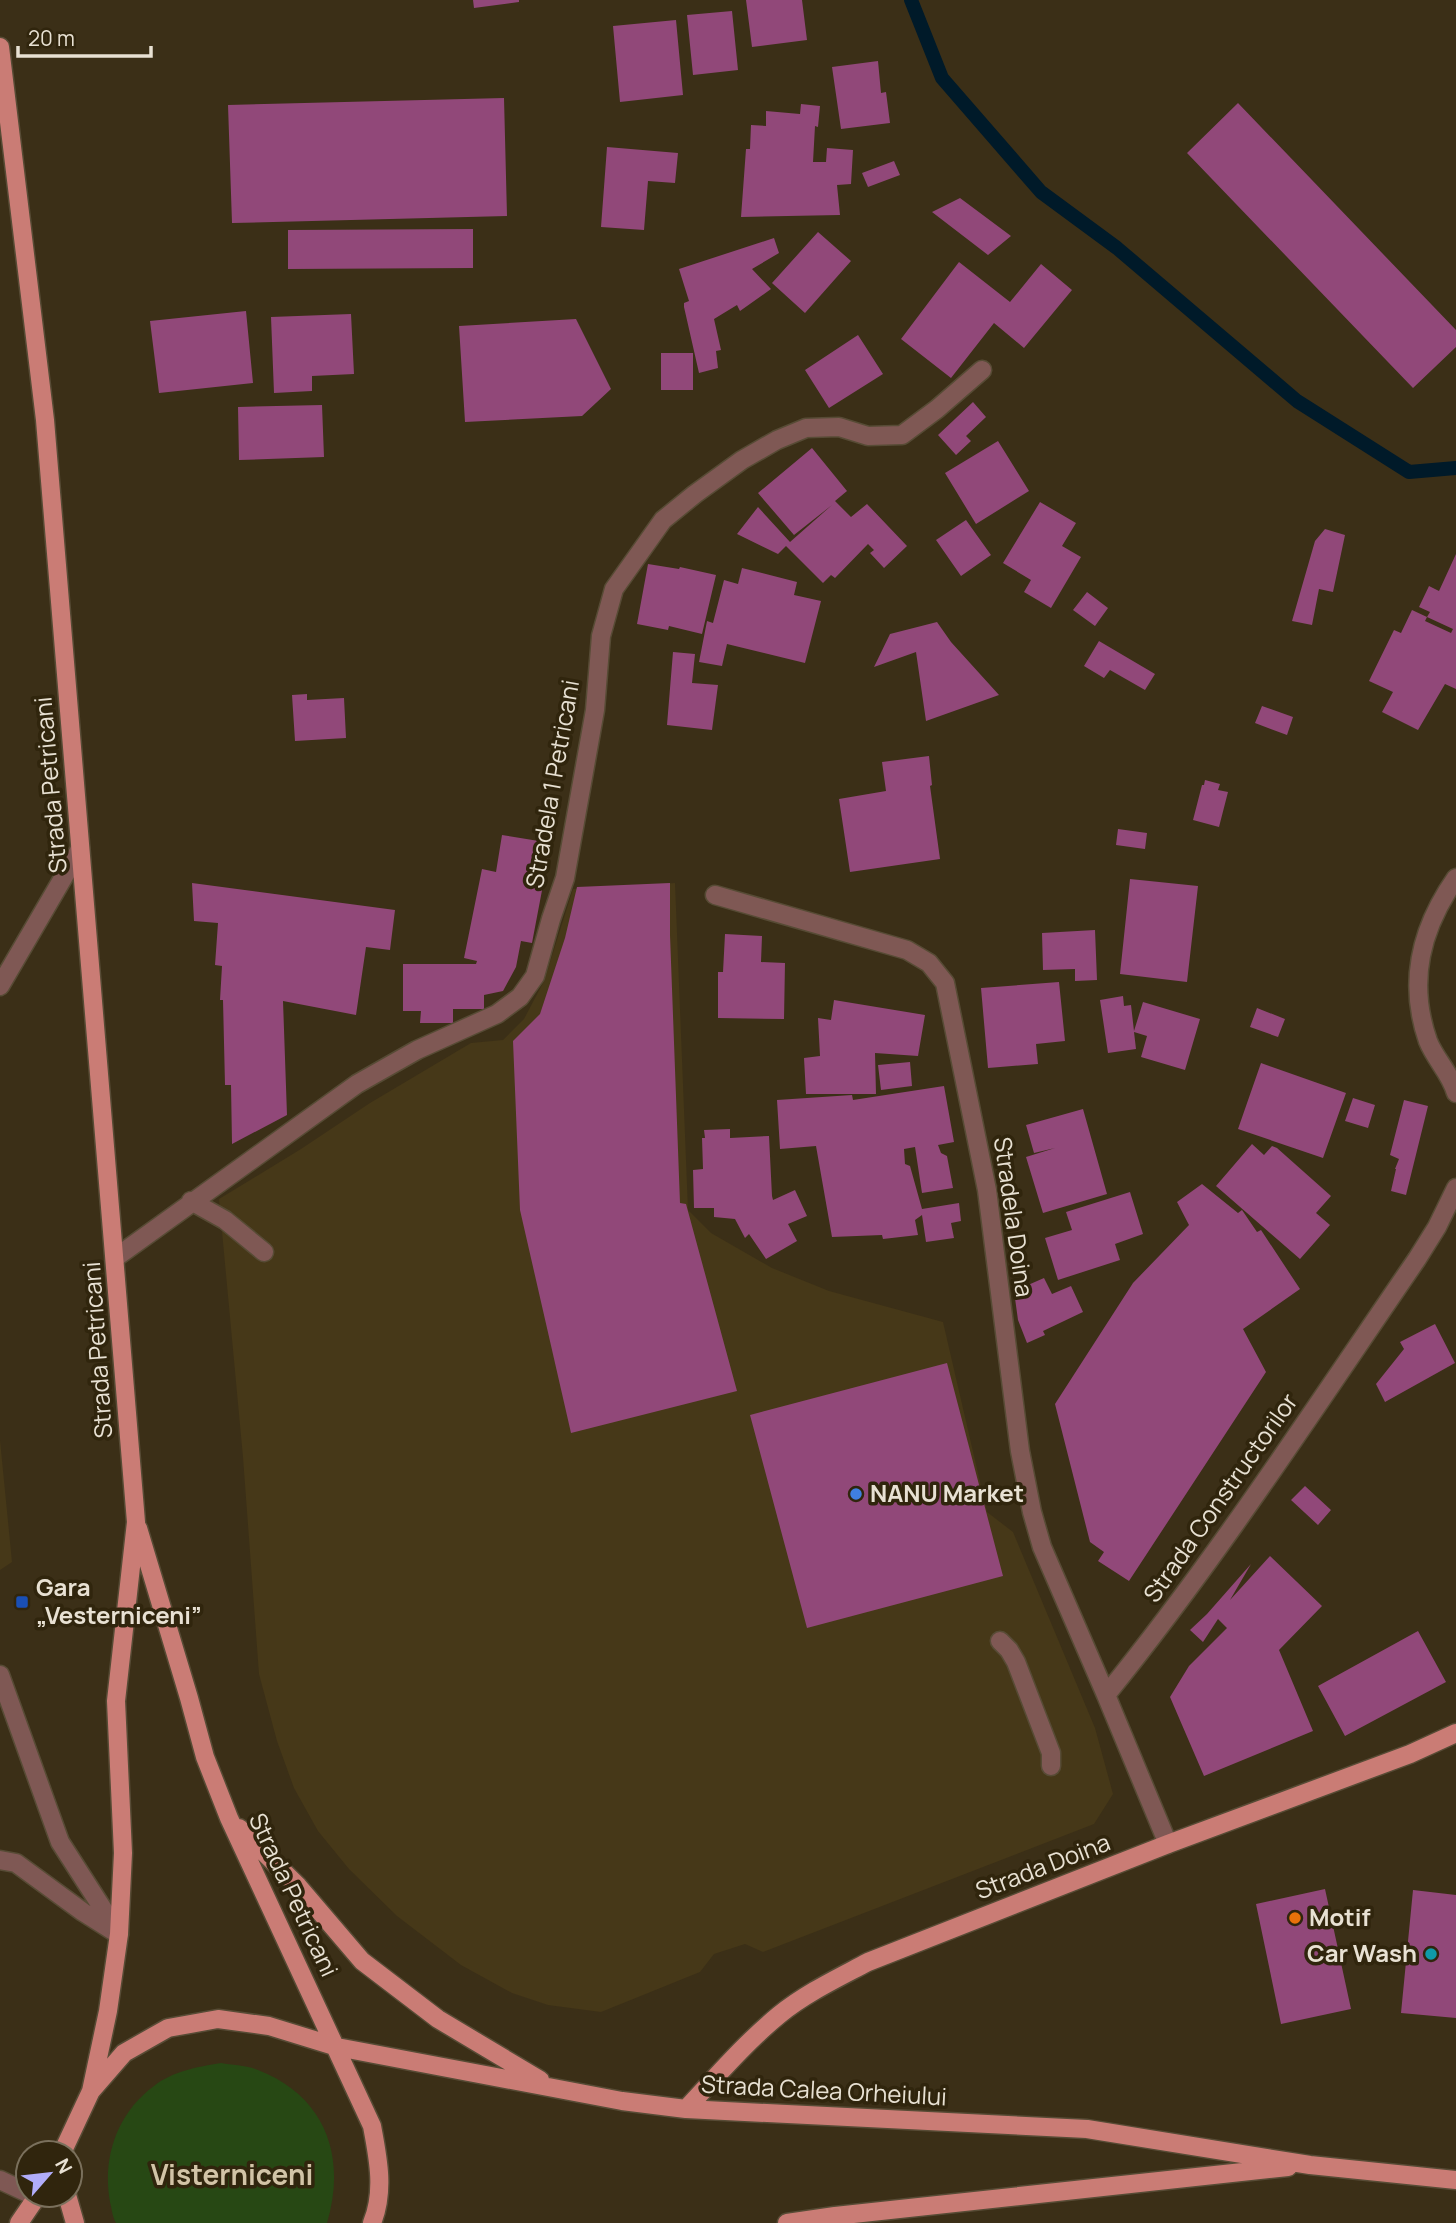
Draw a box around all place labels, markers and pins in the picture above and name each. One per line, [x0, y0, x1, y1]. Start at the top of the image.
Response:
place label: NANU Market [870, 1476, 1024, 1509]
marker: NANU Market [848, 1486, 864, 1502]
place label: Gara „Vesterniceni” [36, 1570, 202, 1631]
marker: Gara „Vesterniceni” [14, 1594, 30, 1610]
place label: Motif [1309, 1900, 1371, 1933]
marker: Motif [1287, 1910, 1303, 1926]
place label: Car Wash [1307, 1936, 1417, 1969]
marker: Car Wash [1423, 1946, 1439, 1962]

